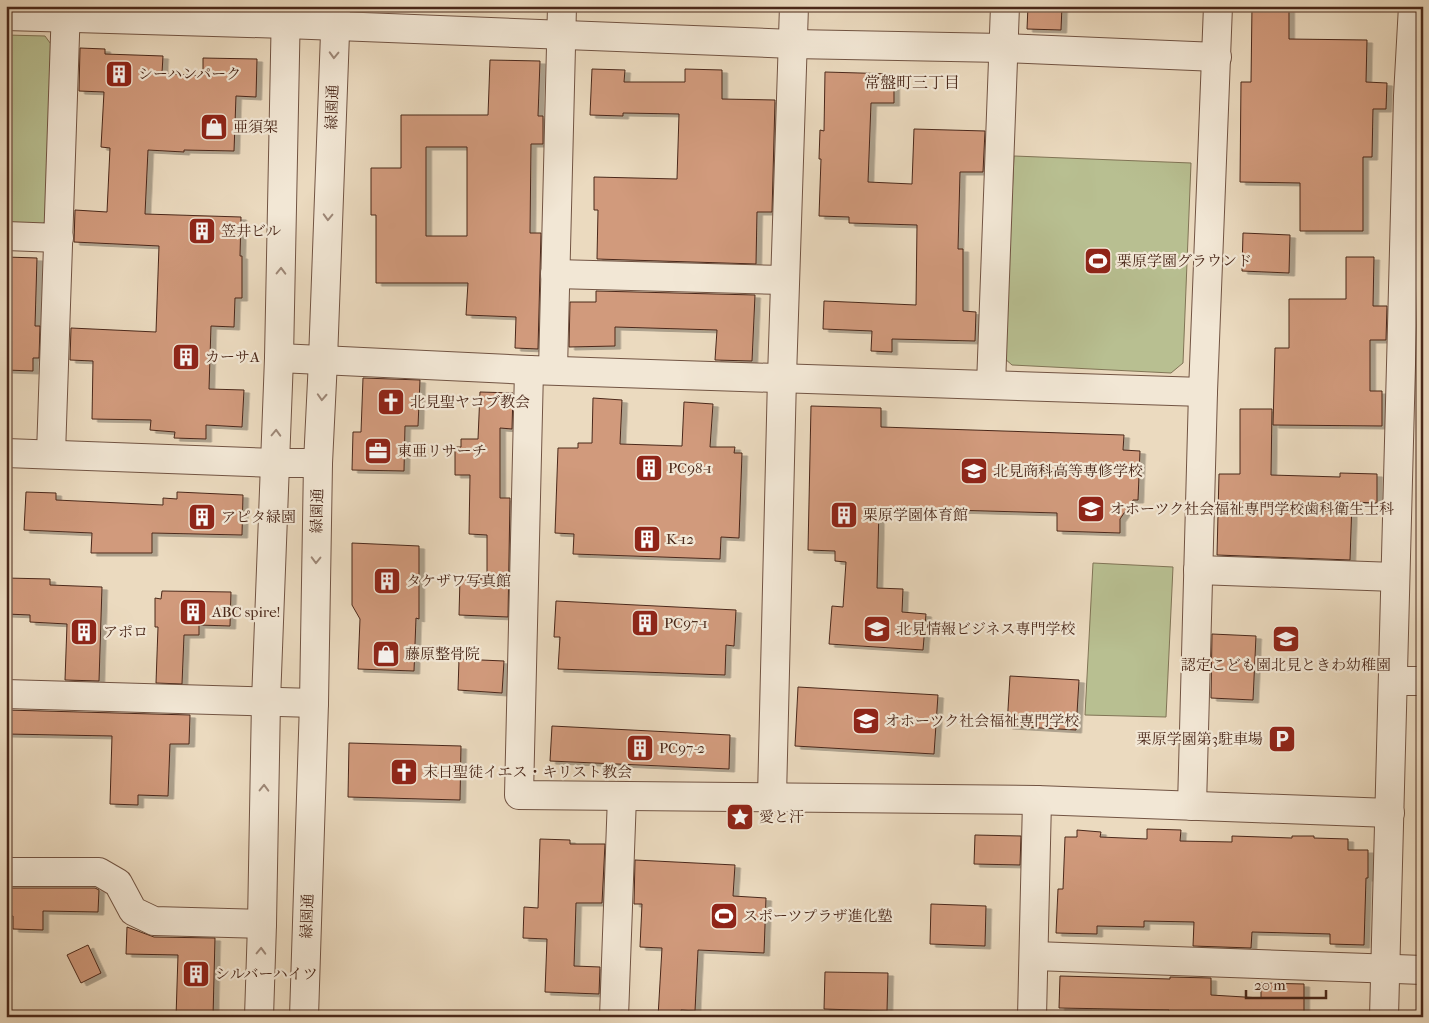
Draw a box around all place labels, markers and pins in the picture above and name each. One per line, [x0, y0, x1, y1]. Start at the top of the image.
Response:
building icon: シーハンパーク [104, 59, 134, 89]
place label: シーハンパーク [138, 65, 241, 83]
shop icon: 亜須架 [199, 112, 229, 142]
place label: 亜須架 [233, 118, 278, 136]
building icon: 笠井ビル [187, 216, 217, 246]
place label: 笠井ビル [221, 222, 281, 240]
sports icon: 栗原学園グラウンド [1083, 246, 1113, 276]
place label: 栗原学園グラウンド [1117, 252, 1252, 270]
building icon: カーサA [171, 342, 201, 372]
place label: カーサA [205, 348, 260, 366]
church icon: 北見聖ヤコブ教会 [376, 387, 406, 417]
place label: 北見聖ヤコブ教会 [410, 393, 530, 411]
office icon: 東亜リサーチ [363, 436, 393, 466]
place label: 東亜リサーチ [397, 442, 487, 460]
building icon: PC98-1 [634, 453, 664, 483]
school or university icon: 北見商科高等専修学校 [959, 456, 989, 486]
place label: PC98-1 [668, 459, 712, 477]
place label: 北見商科高等専修学校 [993, 462, 1143, 480]
school or university icon: オホーツク社会福祉専門学校歯科衛生士科 [1076, 494, 1106, 524]
building icon: 栗原学園体育館 [829, 500, 859, 530]
place label: オホーツク社会福祉専門学校歯科衛生士科 [1110, 500, 1394, 518]
building icon: アピタ緑園 [187, 502, 217, 532]
place label: 栗原学園体育館 [863, 506, 968, 524]
place label: アピタ緑園 [221, 508, 296, 526]
building icon: K-12 [632, 524, 662, 554]
place label: K-12 [666, 530, 694, 548]
building icon: タケザワ写真館 [372, 566, 402, 596]
place label: タケザワ写真館 [406, 572, 511, 590]
building icon: ABC spire! [178, 597, 208, 627]
place label: ABC spire! [211, 603, 281, 621]
building icon: PC97-1 [630, 608, 660, 638]
place label: PC97-1 [664, 614, 708, 632]
school or university icon: 北見情報ビジネス専門学校 [862, 614, 892, 644]
building icon: アポロ [69, 617, 99, 647]
place label: 北見情報ビジネス専門学校 [896, 620, 1076, 638]
place label: アポロ [103, 623, 148, 641]
school or university icon: 認定こども園北見ときわ幼稚園 [1271, 624, 1301, 654]
shop icon: 藤原整骨院 [371, 639, 401, 669]
place label: 藤原整骨院 [405, 645, 480, 663]
place label: 認定こども園北見ときわ幼稚園 [1181, 656, 1391, 674]
school or university icon: オホーツク社会福祉専門学校 [851, 706, 881, 736]
place label: オホーツク社会福祉専門学校 [885, 712, 1079, 730]
parking icon: 栗原学園第3駐車場 [1267, 724, 1297, 754]
place label: 栗原学園第3駐車場 [1137, 730, 1263, 748]
building icon: PC97-2 [625, 733, 655, 763]
place label: PC97-2 [659, 739, 705, 757]
church icon: 末日聖徒イエス・キリスト教会 [389, 757, 419, 787]
place label: 末日聖徒イエス・キリスト教会 [423, 763, 632, 781]
place icon: 愛と汗 [725, 802, 755, 832]
place label: 愛と汗 [759, 808, 804, 826]
sports icon: スポーツプラザ進化塾 [709, 901, 739, 931]
place label: スポーツプラザ進化塾 [743, 907, 892, 925]
building icon: シルバーハイツ [181, 959, 211, 989]
place label: シルバーハイツ [215, 965, 318, 983]

